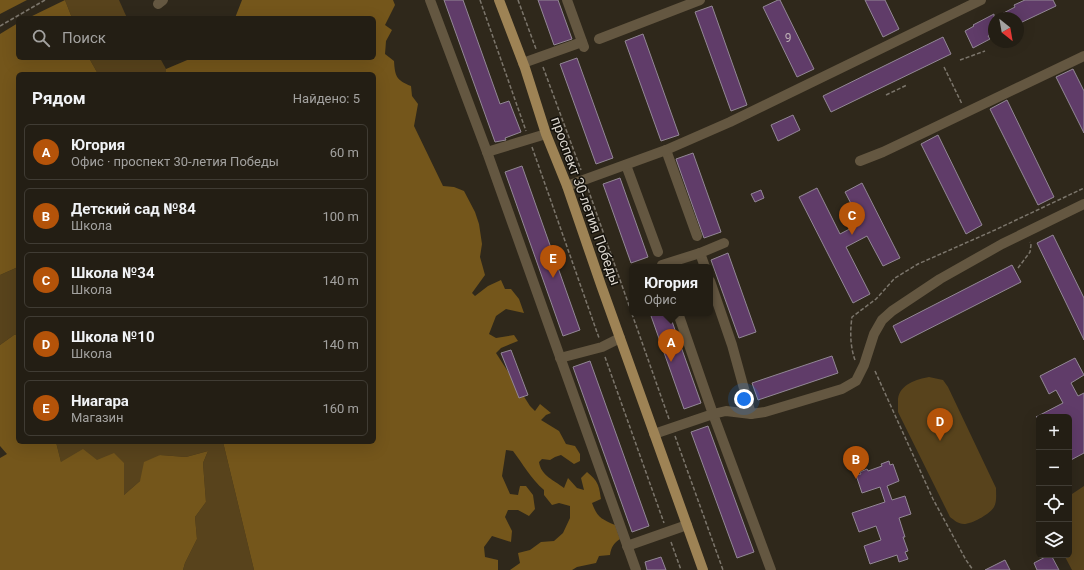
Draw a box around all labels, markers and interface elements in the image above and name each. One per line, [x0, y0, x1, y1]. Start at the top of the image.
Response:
north arrow [988, 12, 1024, 48]
search box [16, 16, 376, 60]
icon: search [30, 27, 52, 49]
text: Поиск [62, 29, 106, 47]
house number: 9 [785, 31, 791, 45]
text: Рядом [32, 88, 86, 108]
text: Найдено: 5 [293, 91, 360, 106]
street label: проспект 30-летия Победы [548, 115, 624, 287]
text: Югория [71, 136, 125, 154]
text: A [42, 145, 50, 160]
text: 60 m [330, 145, 359, 160]
text: Офис · проспект 30-летия Победы [71, 154, 279, 169]
text: Детский сад №84 [71, 200, 196, 218]
pin: C [839, 202, 865, 235]
text: B [42, 209, 50, 224]
text: 100 m [322, 209, 359, 224]
text: Школа [71, 218, 112, 233]
pin: E [540, 245, 566, 278]
text: Школа №34 [71, 264, 155, 282]
popup [629, 264, 713, 316]
text: C [42, 273, 50, 288]
text: 140 m [322, 273, 359, 288]
text: Югория [644, 274, 698, 292]
text: Школа [71, 282, 112, 297]
text: Офис [644, 292, 677, 307]
text: Школа №10 [71, 328, 155, 346]
pin: A [658, 329, 684, 362]
text: D [42, 337, 50, 352]
text: 140 m [322, 337, 359, 352]
text: Школа [71, 346, 112, 361]
your location [734, 389, 754, 409]
text: Ниагара [71, 392, 129, 410]
text: E [42, 401, 50, 416]
text: 160 m [322, 401, 359, 416]
pin: D [927, 408, 953, 441]
text: Магазин [71, 410, 124, 425]
map controls [1036, 414, 1072, 558]
button: + [1036, 414, 1072, 450]
pin: B [843, 446, 869, 479]
button: − [1036, 450, 1072, 486]
button: locate [1036, 486, 1072, 522]
button: layers [1036, 522, 1072, 558]

